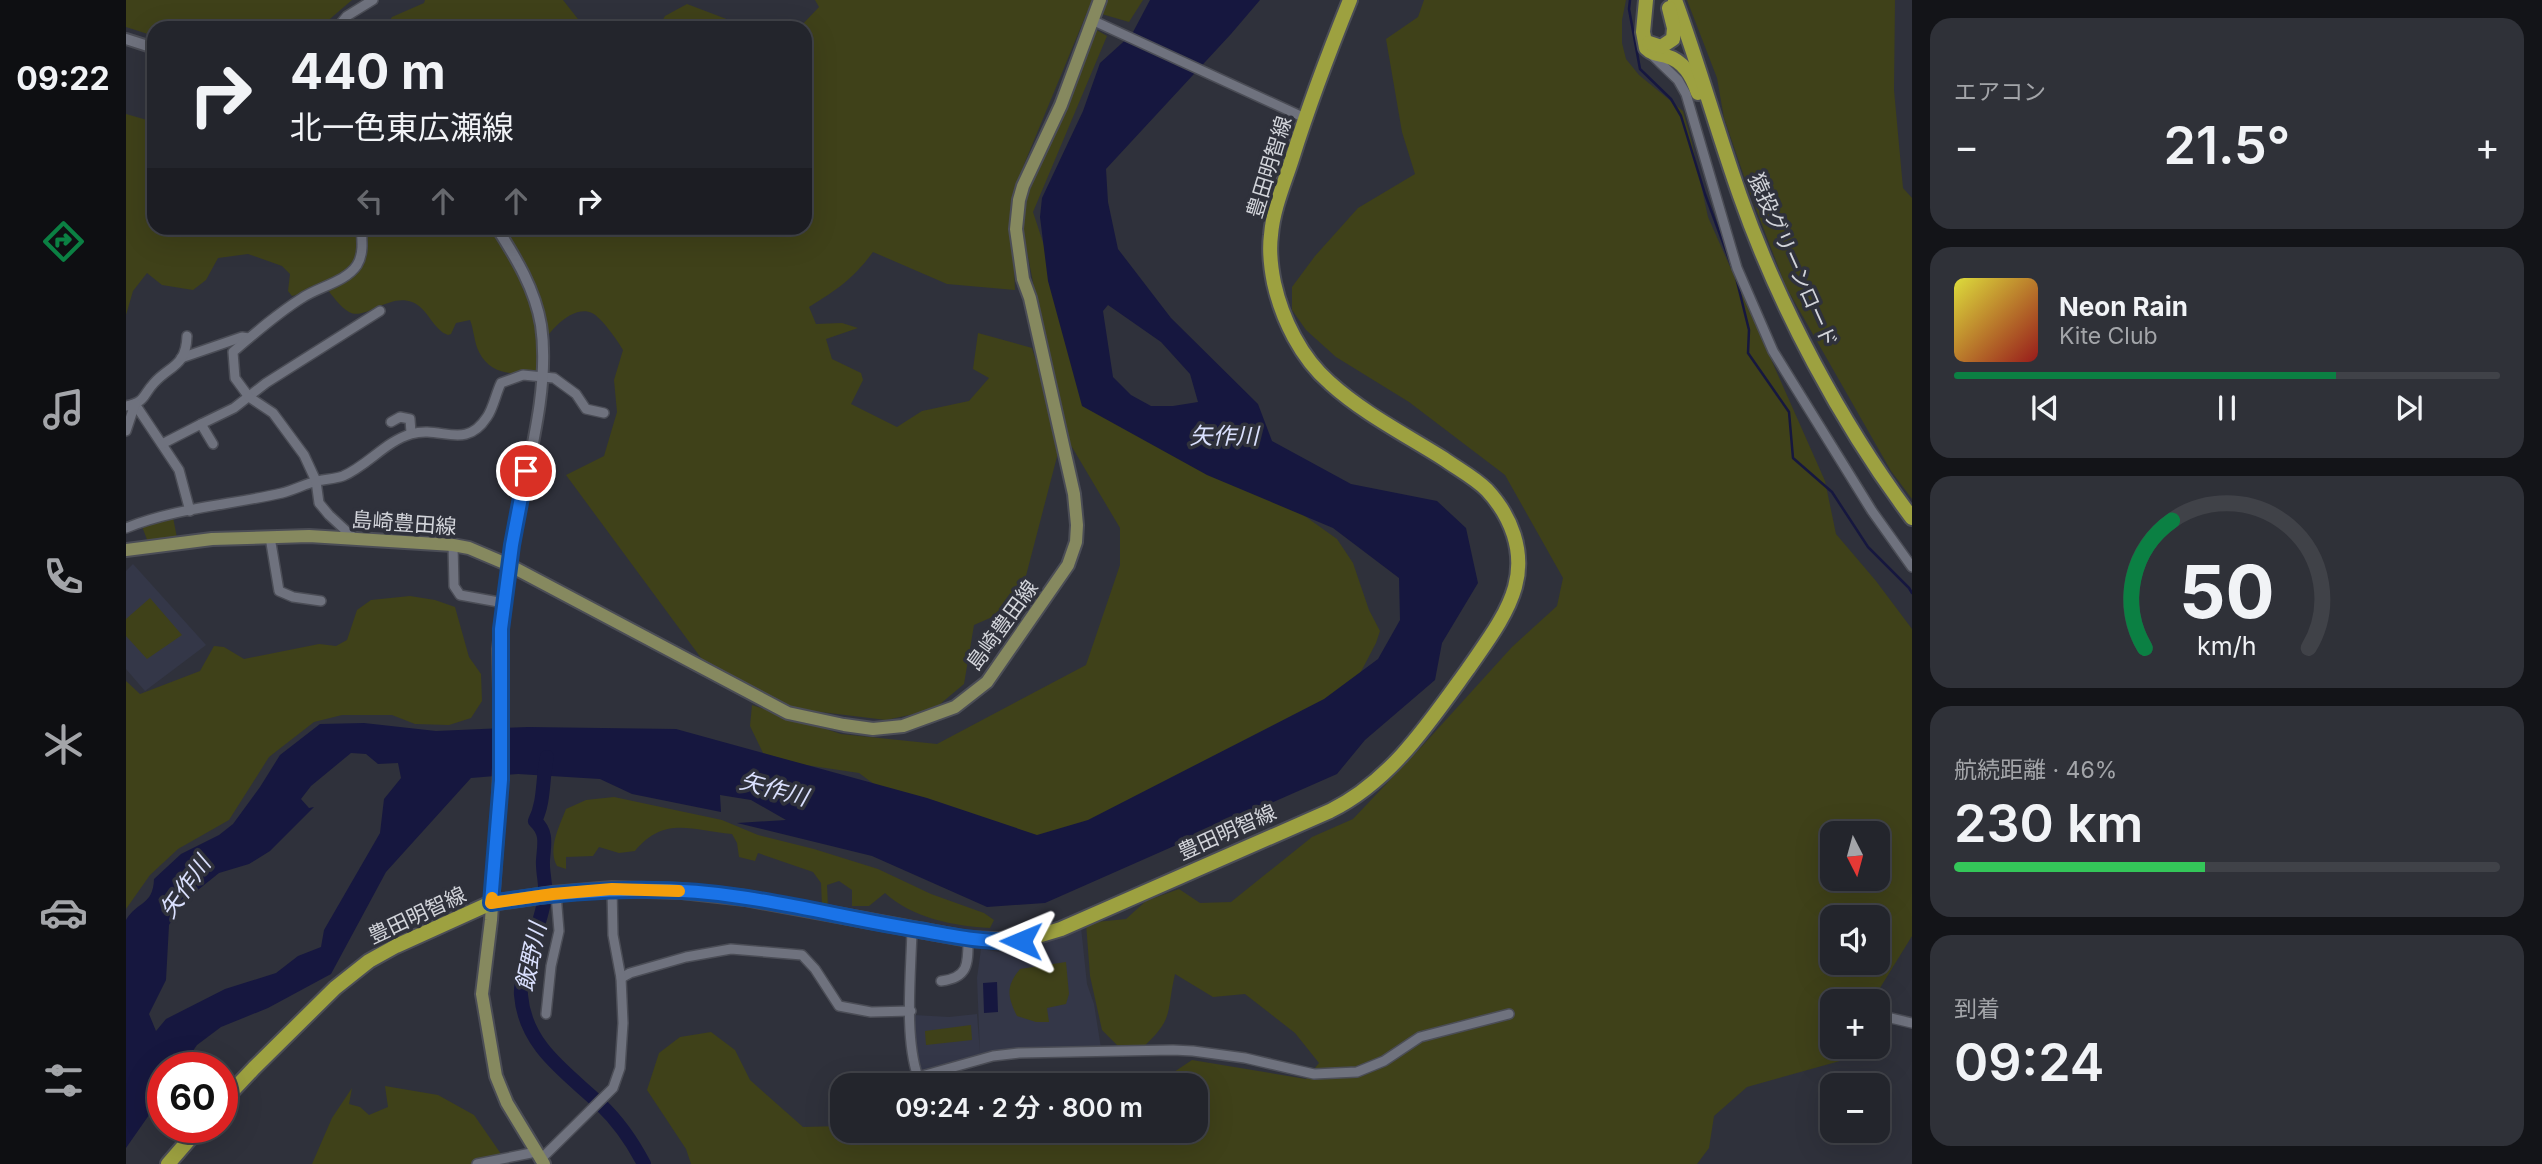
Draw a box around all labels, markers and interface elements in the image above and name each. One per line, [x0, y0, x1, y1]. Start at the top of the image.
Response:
text: 440 m [290, 42, 446, 101]
icon: right [175, 49, 266, 140]
text: 09:22 [16, 59, 110, 98]
text: エアコン [1954, 78, 2046, 106]
text: 北一色東広瀬線 [290, 108, 514, 147]
street label: 豊田明智線 [1242, 113, 1296, 221]
text: 21.5° [2164, 114, 2290, 177]
text: − [1954, 123, 1979, 169]
text: + [2475, 123, 2500, 169]
street label: 猿投グリーンロード [1743, 169, 1843, 351]
icon: left [351, 182, 389, 220]
icon: ahead [424, 182, 462, 220]
icon: ahead [497, 182, 535, 220]
icon: right [570, 182, 608, 220]
icon: directions [39, 217, 88, 266]
text: Neon Rain [2059, 291, 2188, 322]
text: Kite Club [2059, 322, 2158, 350]
icon: music [39, 385, 88, 434]
icon: previous [2026, 389, 2064, 427]
icon: pause [2208, 389, 2246, 427]
icon: next [2390, 389, 2428, 427]
water label: 矢作川 [1190, 422, 1262, 450]
pin [496, 441, 556, 501]
icon: arrive [507, 452, 545, 490]
street label: 島崎豊田線 [351, 507, 457, 539]
text: 50 [2179, 547, 2275, 636]
icon: phone [39, 552, 88, 601]
street label: 島崎豊田線 [961, 575, 1043, 675]
text: km/h [2197, 631, 2257, 661]
icon: climate [39, 720, 88, 769]
text: 航続距離 · 46% [1954, 756, 2117, 784]
water label: 矢作川 [737, 767, 814, 812]
text: 230 km [1954, 792, 2143, 855]
street label: 豊田明智線 [1174, 799, 1280, 865]
north arrow [1820, 821, 1890, 891]
map controls [1820, 821, 1890, 1143]
water label: 矢作川 [154, 848, 218, 923]
street label: 豊田明智線 [364, 881, 470, 949]
icon: car [39, 888, 88, 937]
position arrow [984, 904, 1058, 978]
button: sound [1820, 905, 1890, 975]
water label: 飯野川 [510, 917, 552, 994]
button: + [1820, 989, 1890, 1059]
text: 到着 [1954, 995, 2000, 1023]
text: 09:24 [1954, 1031, 2104, 1094]
speed limit sign: 60 [147, 1052, 238, 1143]
icon: filters [39, 1056, 88, 1105]
button: − [1820, 1073, 1890, 1143]
text: 09:24 · 2 分 · 800 m [895, 1092, 1143, 1123]

